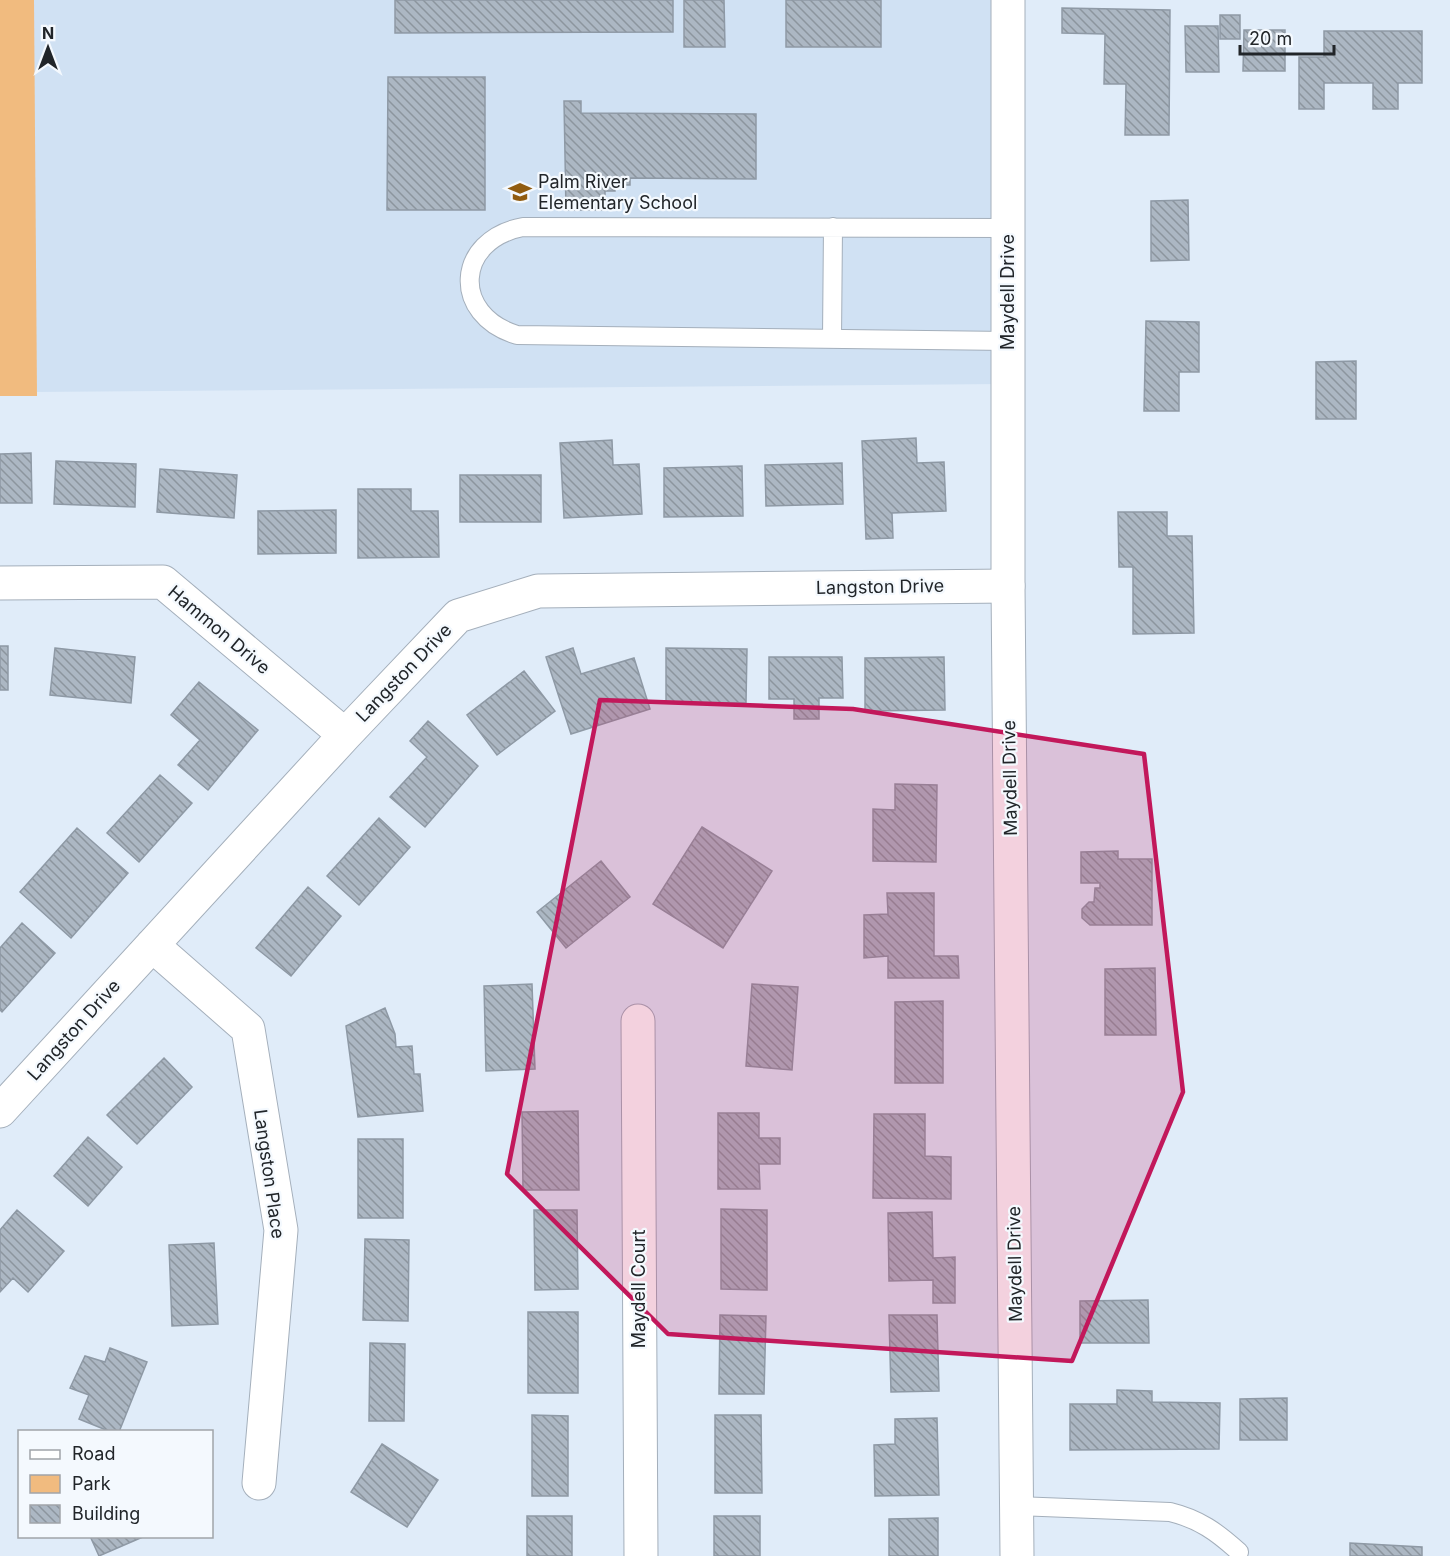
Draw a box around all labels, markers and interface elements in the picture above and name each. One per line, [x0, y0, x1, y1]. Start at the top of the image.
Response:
north arrow [18, 18, 78, 78]
scale bar [1240, 18, 1334, 56]
text: N [42, 23, 54, 43]
text: 20 m [1249, 28, 1292, 49]
place label: Palm River Elementary School [538, 171, 697, 213]
school or university icon: Palm River Elementary School [507, 179, 533, 205]
street label: Maydell Drive [997, 234, 1018, 350]
street label: Langston Drive [816, 575, 944, 598]
street label: Hammon Drive [164, 581, 274, 678]
street label: Langston Drive [352, 619, 456, 726]
street label: Maydell Drive [998, 720, 1021, 836]
street label: Langston Drive [23, 975, 124, 1084]
street label: Langston Place [250, 1108, 289, 1240]
street label: Maydell Drive [1003, 1206, 1026, 1322]
street label: Maydell Court [628, 1230, 649, 1348]
legend [18, 1430, 213, 1538]
text: Road [72, 1443, 115, 1464]
text: Park [72, 1473, 111, 1494]
text: Building [72, 1503, 140, 1524]

